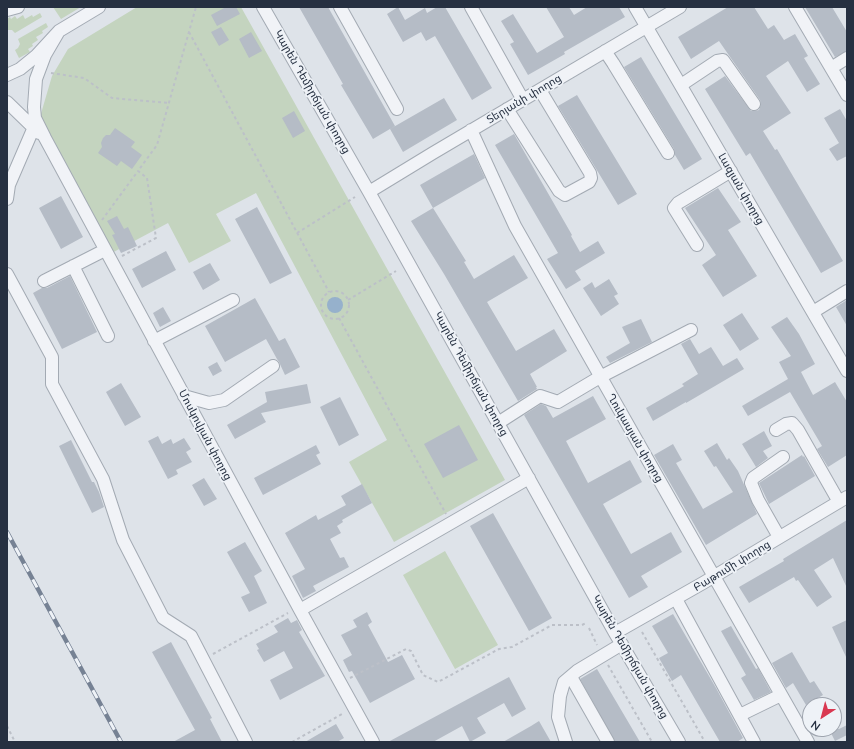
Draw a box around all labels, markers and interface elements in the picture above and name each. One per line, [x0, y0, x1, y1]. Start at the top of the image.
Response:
street label: Կարեն Դեմիրճյան փողոց [271, 28, 353, 156]
street label: Տերյանի փողոց [484, 72, 564, 126]
street label: Լազյան փողոց [715, 151, 767, 227]
street label: Կարեն Դեմիրճյան փողոց [431, 309, 511, 439]
street label: Մոսկովյան փողոց [176, 387, 234, 483]
street label: Ղուկասյան փողոց [604, 391, 666, 485]
street label: Բաթումի փողոց [691, 538, 773, 594]
street label: Կարեն Դեմիրճյան փողոց [589, 593, 671, 721]
north arrow [802, 697, 842, 737]
text: N [808, 718, 823, 734]

